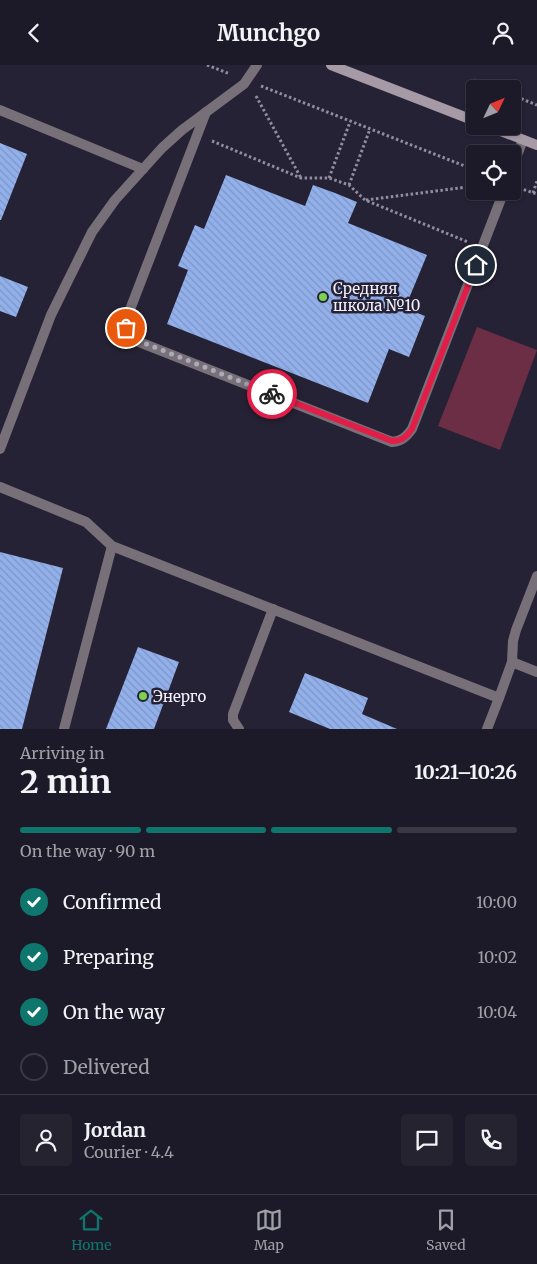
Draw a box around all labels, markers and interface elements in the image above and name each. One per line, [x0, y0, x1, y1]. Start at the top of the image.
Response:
icon: back [20, 19, 48, 47]
text: Munchgo [217, 19, 320, 47]
icon: person [489, 19, 517, 47]
north arrow [466, 80, 521, 135]
map controls [466, 80, 521, 200]
button: locate [466, 145, 521, 200]
pin [455, 244, 497, 286]
icon: home [462, 251, 490, 279]
place label: Средняя школа №10 [333, 279, 420, 315]
marker: Средняя школа №10 [317, 291, 329, 303]
pin [105, 307, 147, 349]
icon: bag [112, 314, 140, 342]
courier [247, 369, 297, 419]
icon: bike [258, 380, 286, 408]
place label: Энерго [153, 687, 207, 706]
marker: Энерго [137, 690, 149, 702]
text: Arriving in [20, 743, 105, 763]
text: 10:21–10:26 [414, 760, 517, 784]
text: 2 min [20, 762, 111, 802]
text: On the way · 90 m [20, 841, 155, 861]
icon: check [20, 888, 48, 916]
text: Confirmed [63, 890, 161, 914]
text: 10:00 [476, 892, 517, 912]
icon: check [20, 943, 48, 971]
text: Preparing [63, 945, 154, 969]
text: 10:02 [477, 947, 517, 967]
icon: check [20, 998, 48, 1026]
text: On the way [63, 1000, 165, 1024]
text: 10:04 [477, 1002, 517, 1022]
text: Delivered [63, 1055, 150, 1079]
button: person [20, 1114, 72, 1166]
button: chat [401, 1114, 453, 1166]
button: phone [465, 1114, 517, 1166]
text: Jordan [84, 1118, 146, 1142]
text: Courier · 4.4 [84, 1142, 174, 1162]
tab: Home [71, 1206, 112, 1254]
tab: Map [254, 1206, 284, 1254]
tab: Saved [426, 1206, 466, 1254]

